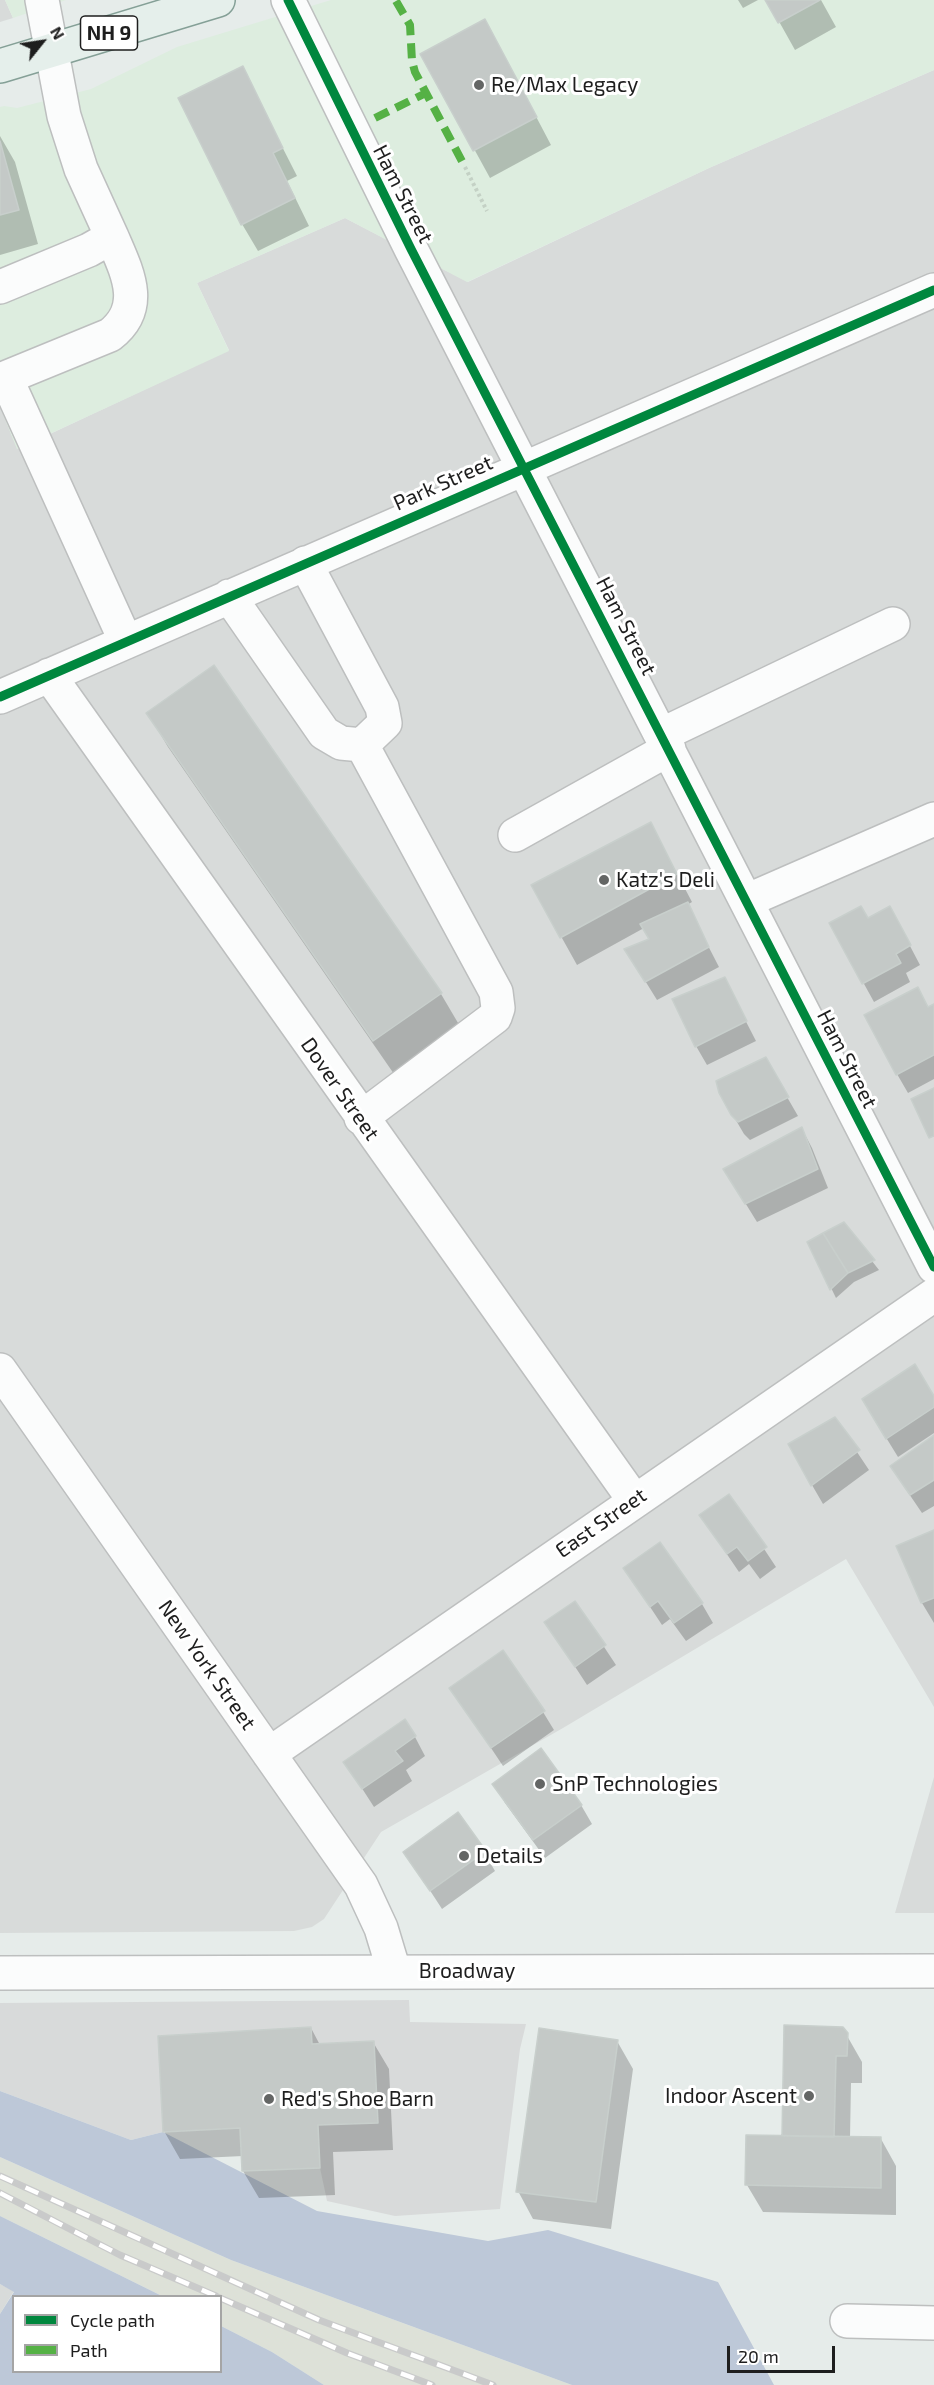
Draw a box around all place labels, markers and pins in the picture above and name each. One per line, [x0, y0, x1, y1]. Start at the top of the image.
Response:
place label: Re/Max Legacy [491, 72, 638, 98]
marker: Re/Max Legacy [472, 78, 486, 92]
place label: Katz's Deli [616, 867, 715, 893]
marker: Katz's Deli [597, 873, 611, 887]
place label: SnP Technologies [552, 1771, 718, 1797]
marker: SnP Technologies [533, 1777, 547, 1791]
place label: Details [476, 1843, 543, 1869]
marker: Details [457, 1849, 471, 1863]
place label: Indoor Ascent [665, 2083, 797, 2109]
place label: Red's Shoe Barn [281, 2086, 434, 2112]
marker: Indoor Ascent [802, 2089, 816, 2103]
marker: Red's Shoe Barn [262, 2092, 276, 2106]

